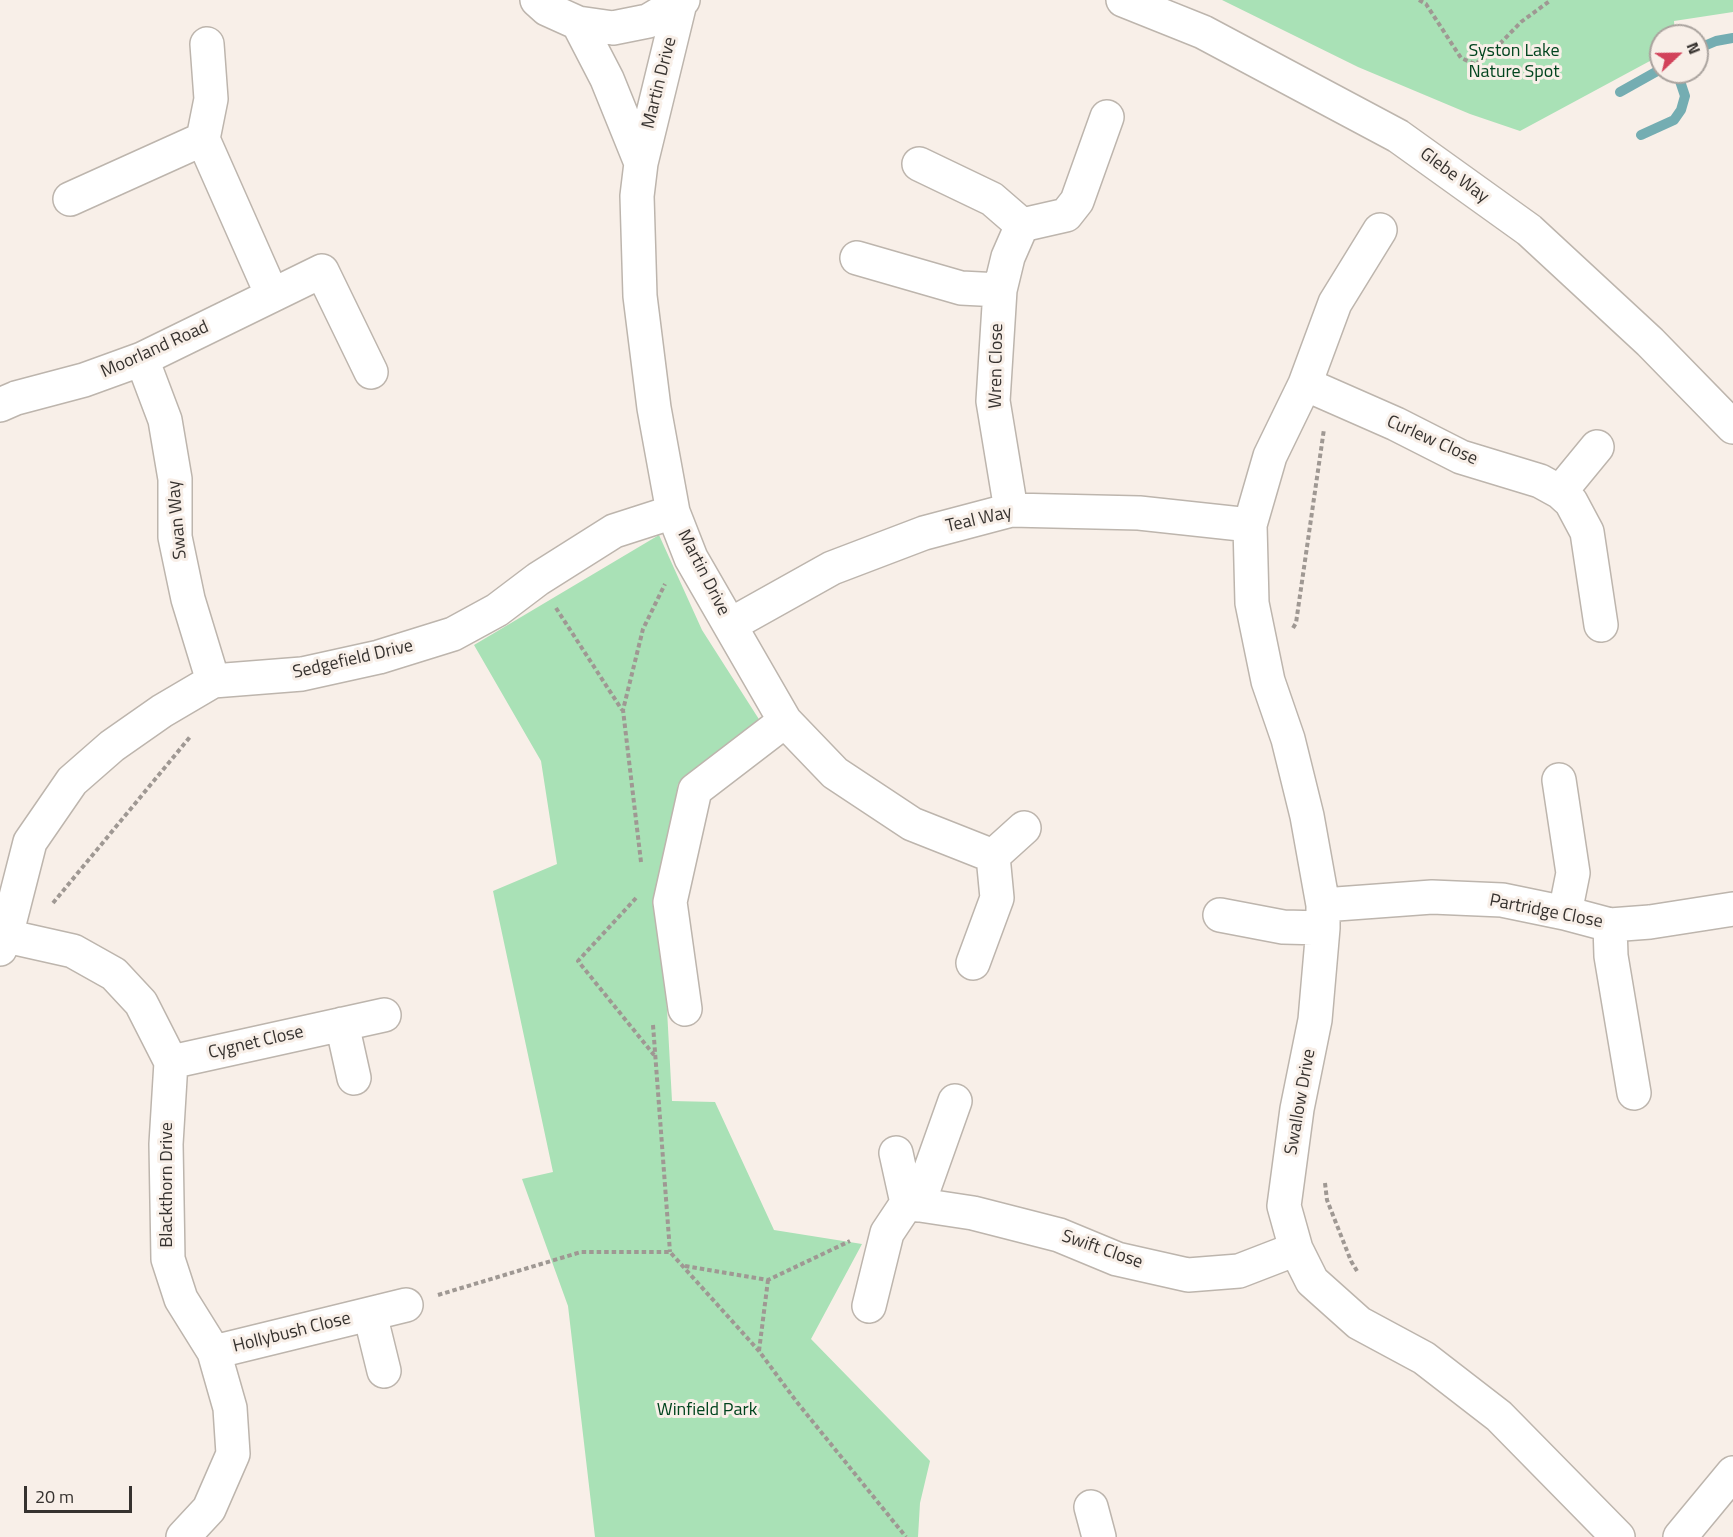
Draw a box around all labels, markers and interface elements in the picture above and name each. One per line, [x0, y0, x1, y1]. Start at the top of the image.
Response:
north arrow [1649, 24, 1709, 84]
street label: Martin Drive [638, 35, 682, 131]
text: N [1681, 38, 1707, 58]
park label: Syston Lake Nature Spot [1468, 41, 1560, 84]
street label: Glebe Way [1415, 144, 1493, 208]
street label: Moorland Road [98, 317, 212, 383]
street label: Wren Close [985, 323, 1009, 409]
street label: Curlew Close [1383, 411, 1481, 471]
street label: Swan Way [164, 480, 192, 560]
street label: Teal Way [944, 502, 1014, 538]
street label: Martin Drive [672, 526, 734, 620]
street label: Sedgefield Drive [291, 636, 415, 684]
street label: Partridge Close [1487, 890, 1605, 934]
street label: Cygnet Close [206, 1022, 306, 1064]
street label: Swallow Drive [1281, 1047, 1321, 1157]
street label: Blackthorn Drive [157, 1122, 179, 1248]
street label: Swift Close [1059, 1226, 1145, 1274]
street label: Hollybush Close [231, 1308, 353, 1358]
park label: Winfield Park [657, 1400, 757, 1422]
scale bar [27, 1474, 135, 1512]
text: 20 m [35, 1483, 74, 1510]

